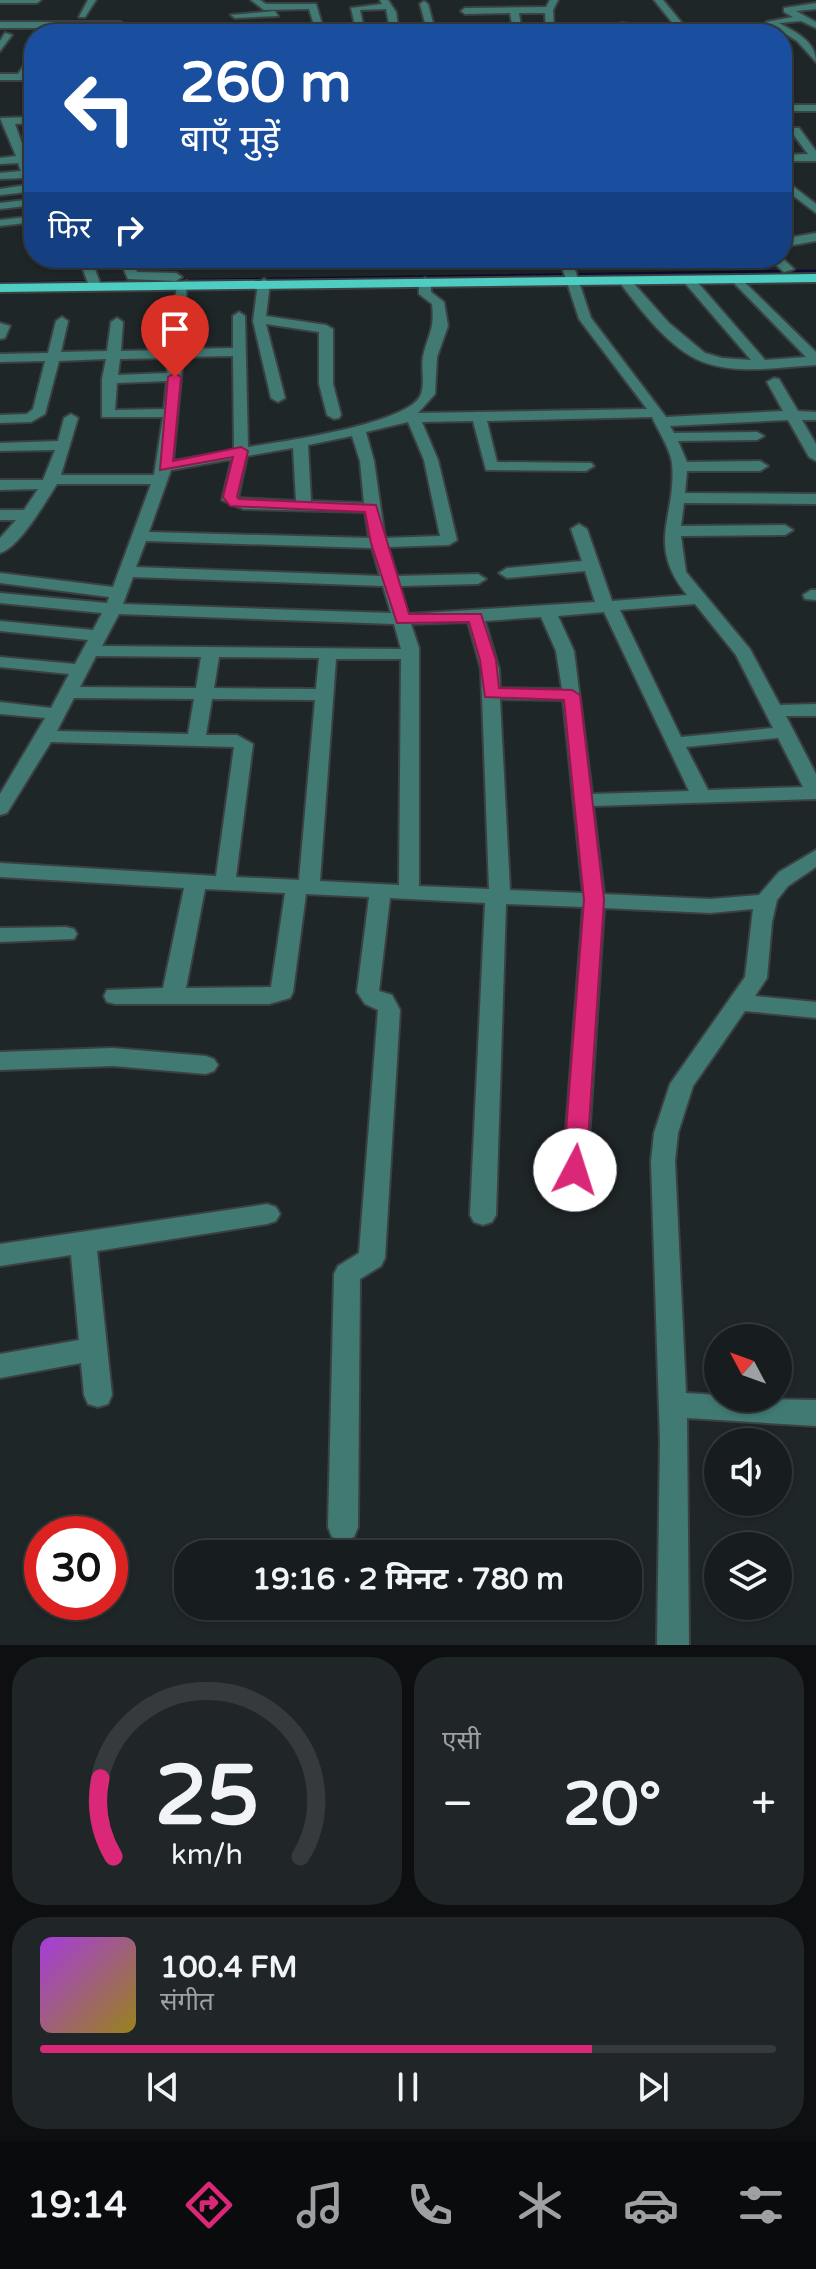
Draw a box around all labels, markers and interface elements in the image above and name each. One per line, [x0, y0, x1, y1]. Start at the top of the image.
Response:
text: 260 m [180, 50, 351, 117]
icon: left [48, 56, 152, 160]
text: बाएँ मुड़ें [180, 118, 280, 161]
icon: right [107, 208, 151, 252]
text: फिर [48, 210, 91, 247]
pin [141, 295, 209, 377]
icon: arrive [153, 307, 197, 351]
position arrow [533, 1128, 617, 1212]
north arrow [704, 1324, 792, 1412]
map controls [704, 1324, 792, 1620]
button: sound [704, 1428, 792, 1516]
speed limit sign: 30 [24, 1516, 128, 1620]
button: layers [704, 1532, 792, 1620]
text: 19:16 · 2 मिनट · 780 m [252, 1561, 564, 1598]
text: एसी [442, 1725, 481, 1756]
text: 25 [155, 1747, 259, 1847]
text: 20° [563, 1769, 661, 1841]
text: − [442, 1778, 473, 1831]
text: + [751, 1778, 776, 1831]
text: km/h [171, 1838, 243, 1872]
text: 100.4 FM [160, 1949, 298, 1986]
text: संगीत [160, 1986, 214, 2017]
icon: previous [141, 2065, 185, 2109]
icon: pause [386, 2065, 430, 2109]
icon: next [631, 2065, 675, 2109]
icon: directions [181, 2177, 237, 2233]
icon: music [292, 2177, 348, 2233]
icon: phone [402, 2177, 458, 2233]
icon: climate [512, 2177, 568, 2233]
icon: car [623, 2177, 679, 2233]
icon: filters [733, 2177, 789, 2233]
text: 19:14 [27, 2184, 127, 2227]

